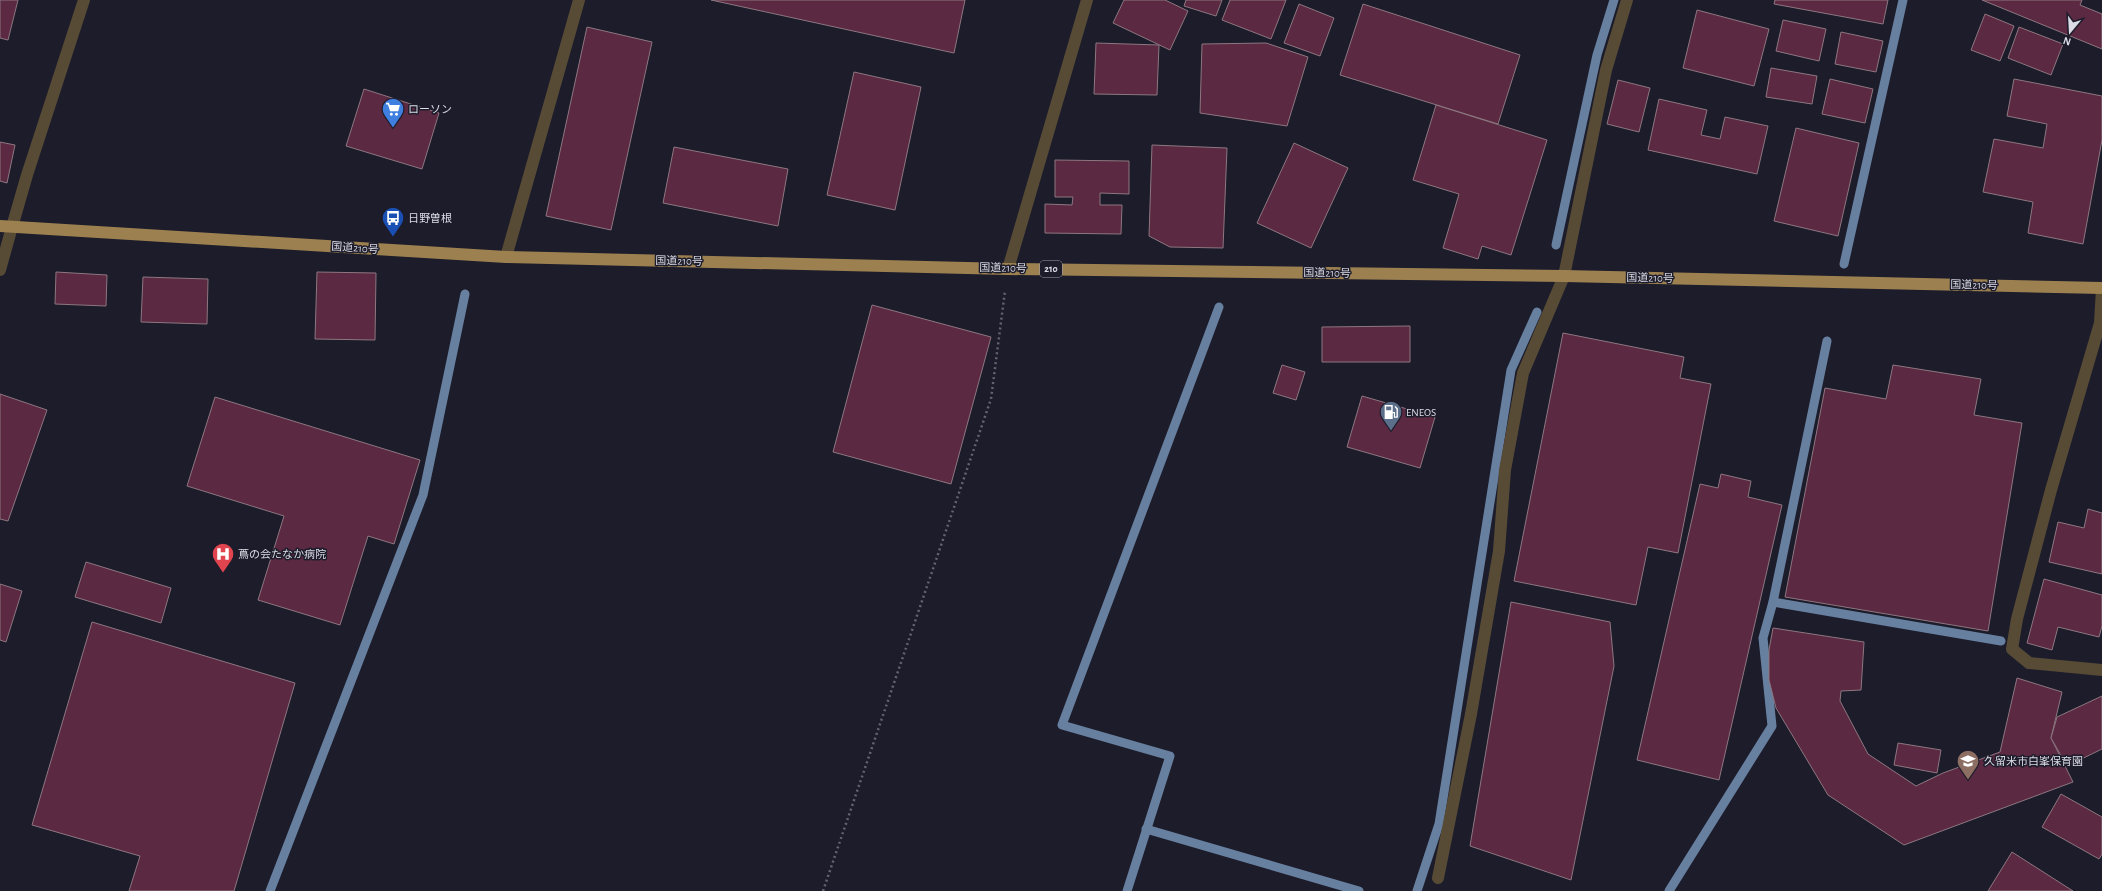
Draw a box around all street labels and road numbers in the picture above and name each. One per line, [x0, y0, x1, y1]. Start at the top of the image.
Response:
street label: 国道210号 [331, 240, 379, 255]
street label: 国道210号 [655, 254, 703, 267]
street label: 国道210号 [979, 261, 1027, 274]
road number: 210 [1040, 261, 1062, 277]
street label: 国道210号 [1303, 266, 1351, 279]
street label: 国道210号 [1626, 271, 1674, 284]
street label: 国道210号 [1950, 278, 1998, 291]

